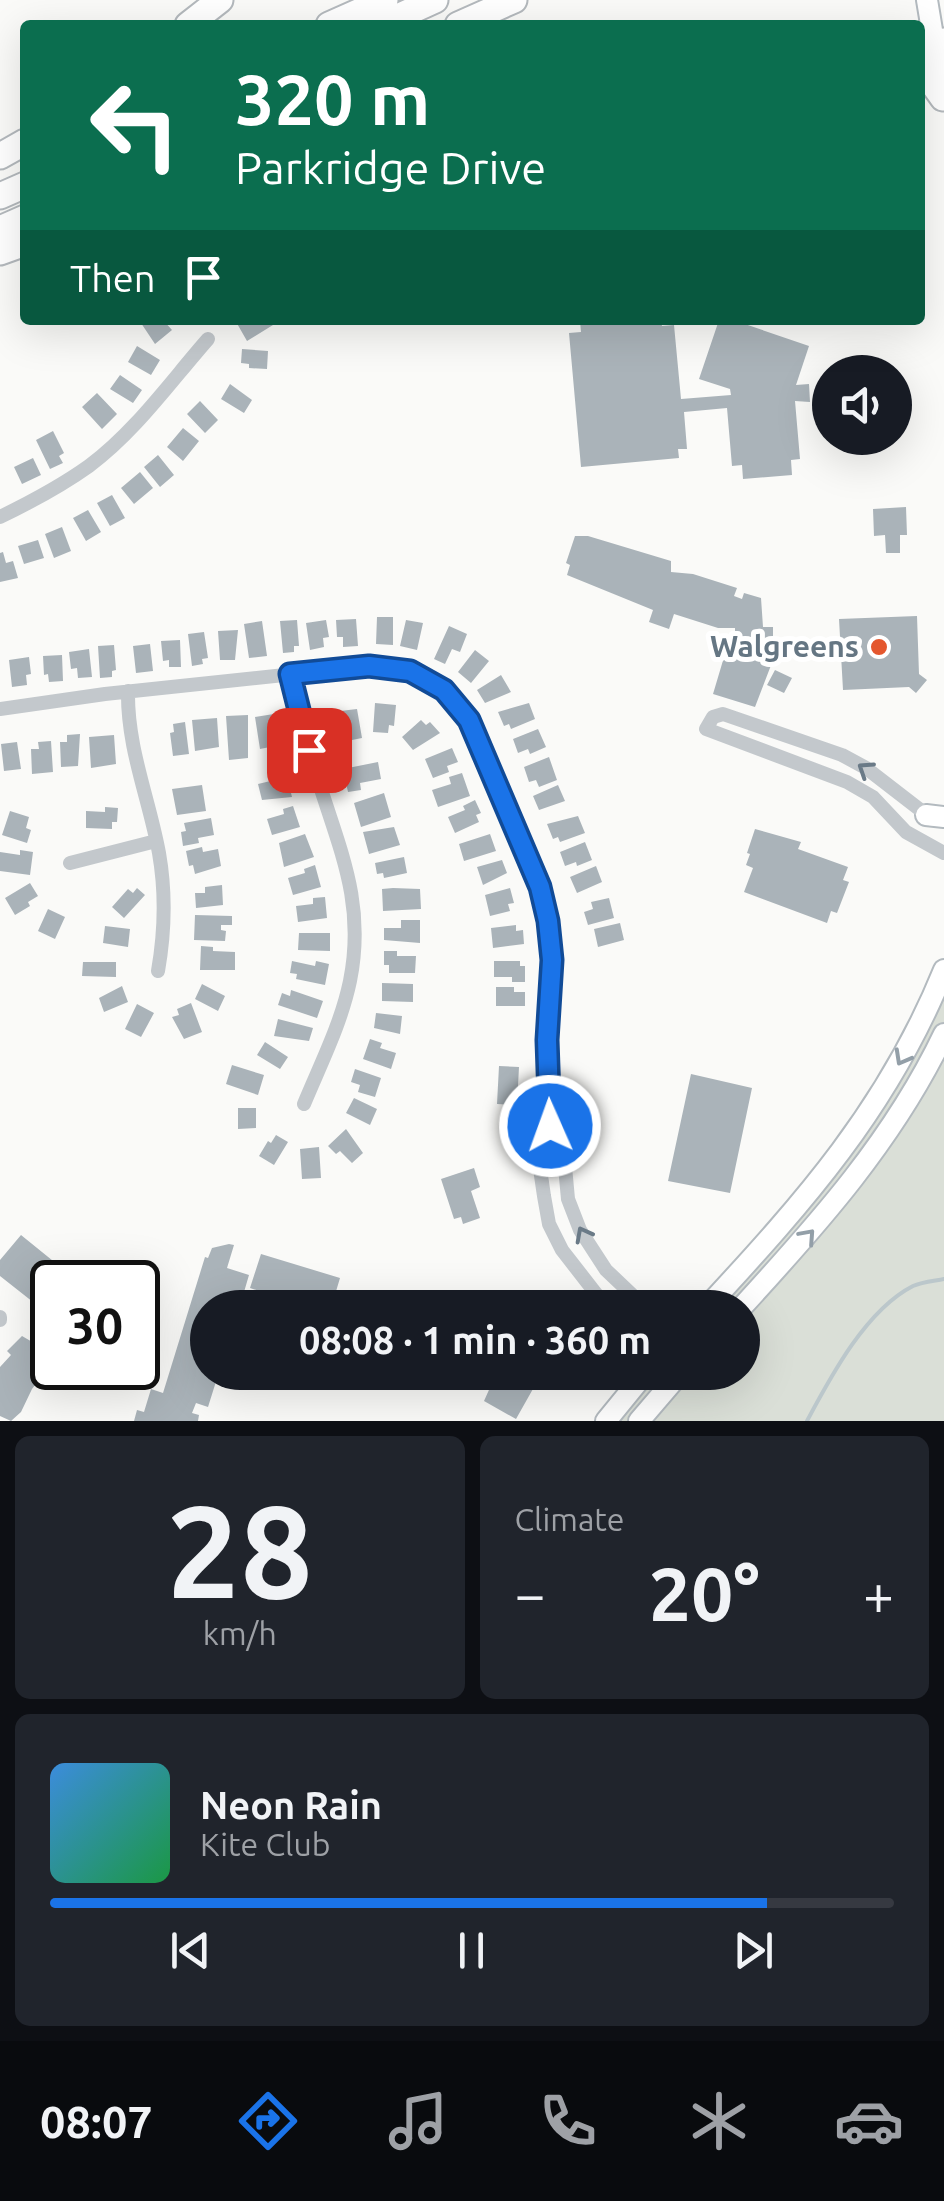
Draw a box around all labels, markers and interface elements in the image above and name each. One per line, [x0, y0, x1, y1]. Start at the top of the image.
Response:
icon: left [70, 60, 200, 190]
text: 320 m [235, 60, 430, 138]
text: Parkridge Drive [235, 142, 546, 193]
icon: arrive [176, 250, 231, 305]
text: Then [70, 257, 156, 299]
map controls [812, 355, 912, 455]
button: sound [812, 355, 912, 455]
place label: Walgreens [710, 629, 859, 663]
marker: Walgreens [868, 636, 890, 658]
pin [267, 708, 352, 793]
icon: arrive [282, 723, 337, 778]
one-way arrow [858, 762, 876, 781]
one-way arrow [895, 1048, 914, 1066]
position arrow [498, 1074, 602, 1178]
one-way arrow [576, 1227, 595, 1245]
one-way arrow [796, 1229, 814, 1248]
speed limit sign: 30 [30, 1260, 160, 1390]
text: 08:08 · 1 min · 360 m [299, 1319, 651, 1361]
text: 28 [166, 1477, 313, 1623]
text: Climate [515, 1501, 625, 1537]
text: 20° [649, 1551, 760, 1635]
text: − [515, 1563, 546, 1624]
text: + [863, 1563, 894, 1624]
text: km/h [203, 1615, 277, 1651]
text: Neon Rain [200, 1784, 382, 1826]
text: Kite Club [200, 1826, 330, 1862]
icon: previous [163, 1923, 218, 1978]
icon: pause [444, 1923, 499, 1978]
icon: next [726, 1923, 781, 1978]
icon: directions [233, 2086, 303, 2156]
icon: music [383, 2086, 453, 2156]
icon: phone [533, 2086, 603, 2156]
icon: climate [684, 2086, 754, 2156]
icon: car [834, 2086, 904, 2156]
text: 08:07 [40, 2096, 153, 2147]

